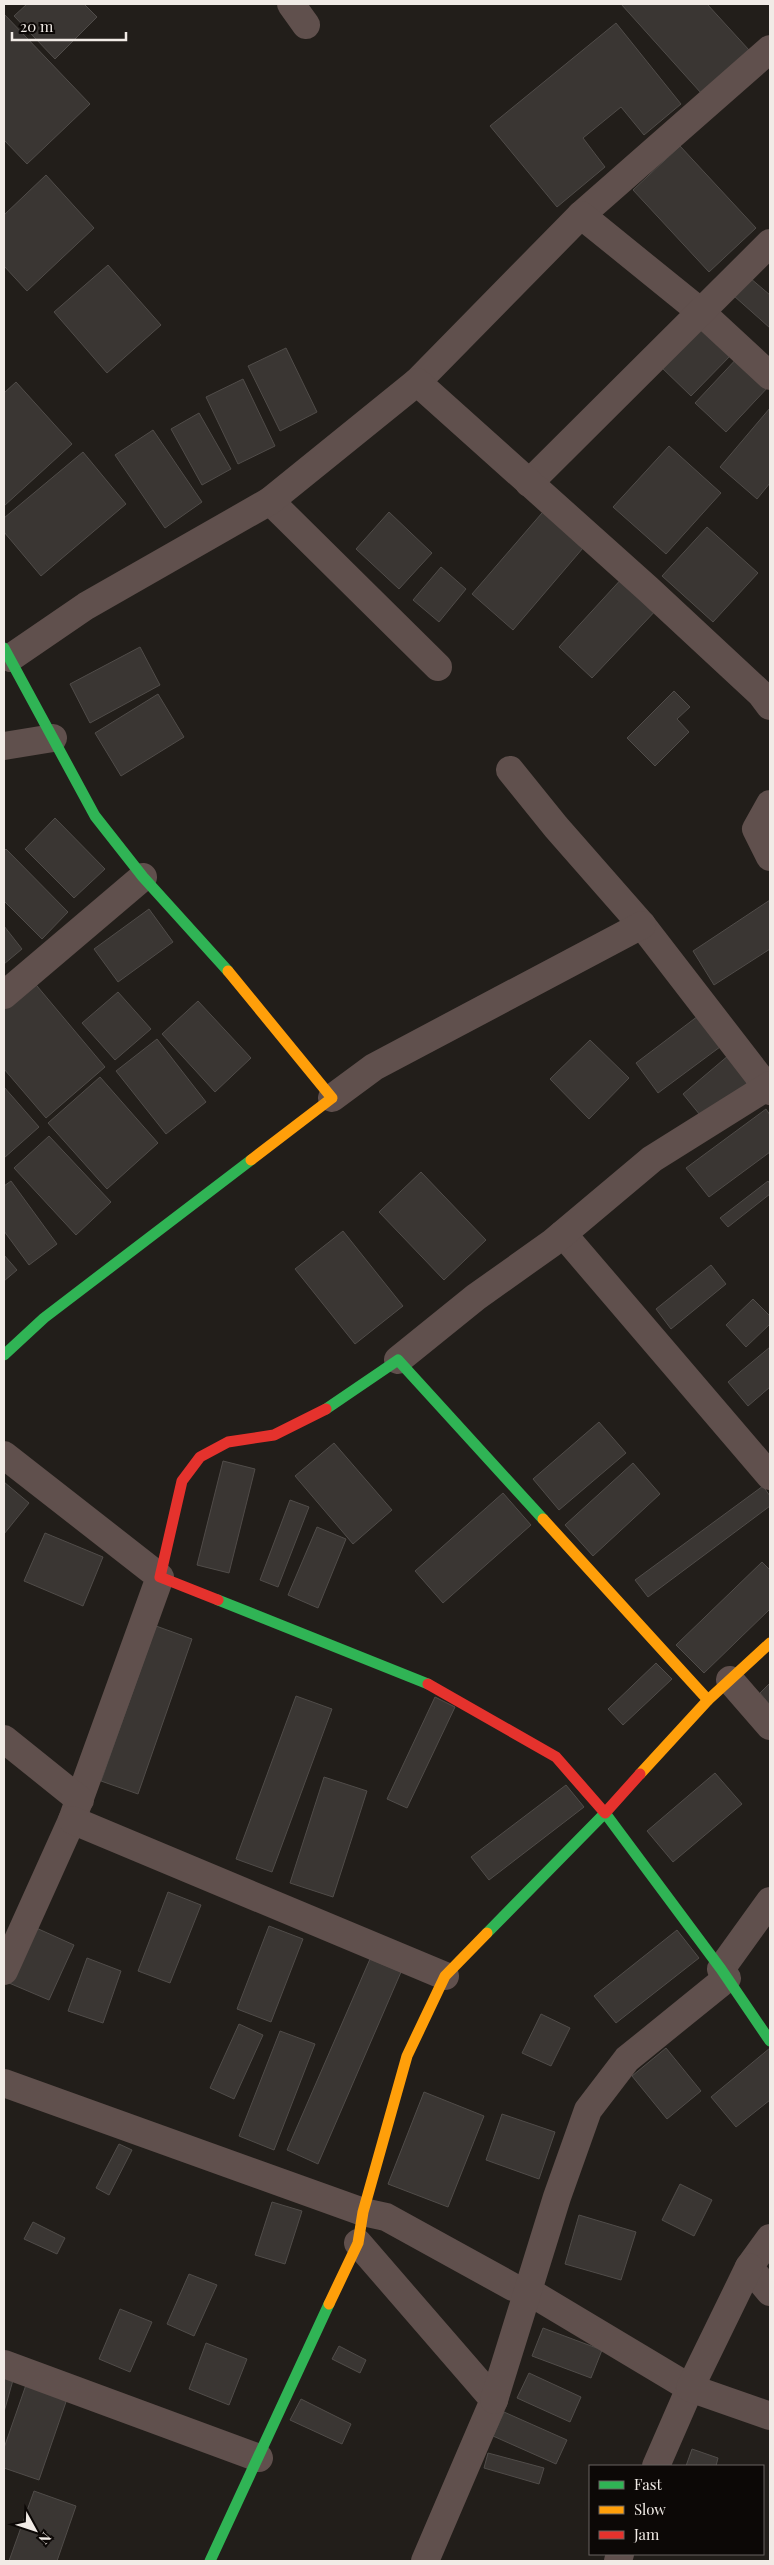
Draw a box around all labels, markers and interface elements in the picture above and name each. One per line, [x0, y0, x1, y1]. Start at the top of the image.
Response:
scale bar [12, 10, 126, 42]
text: 20 m [20, 16, 54, 36]
legend [589, 2465, 764, 2555]
text: Fast [634, 2474, 663, 2494]
text: Slow [634, 2499, 666, 2519]
north arrow [10, 2505, 60, 2555]
text: Jam [633, 2524, 660, 2544]
text: N [35, 2529, 56, 2549]

